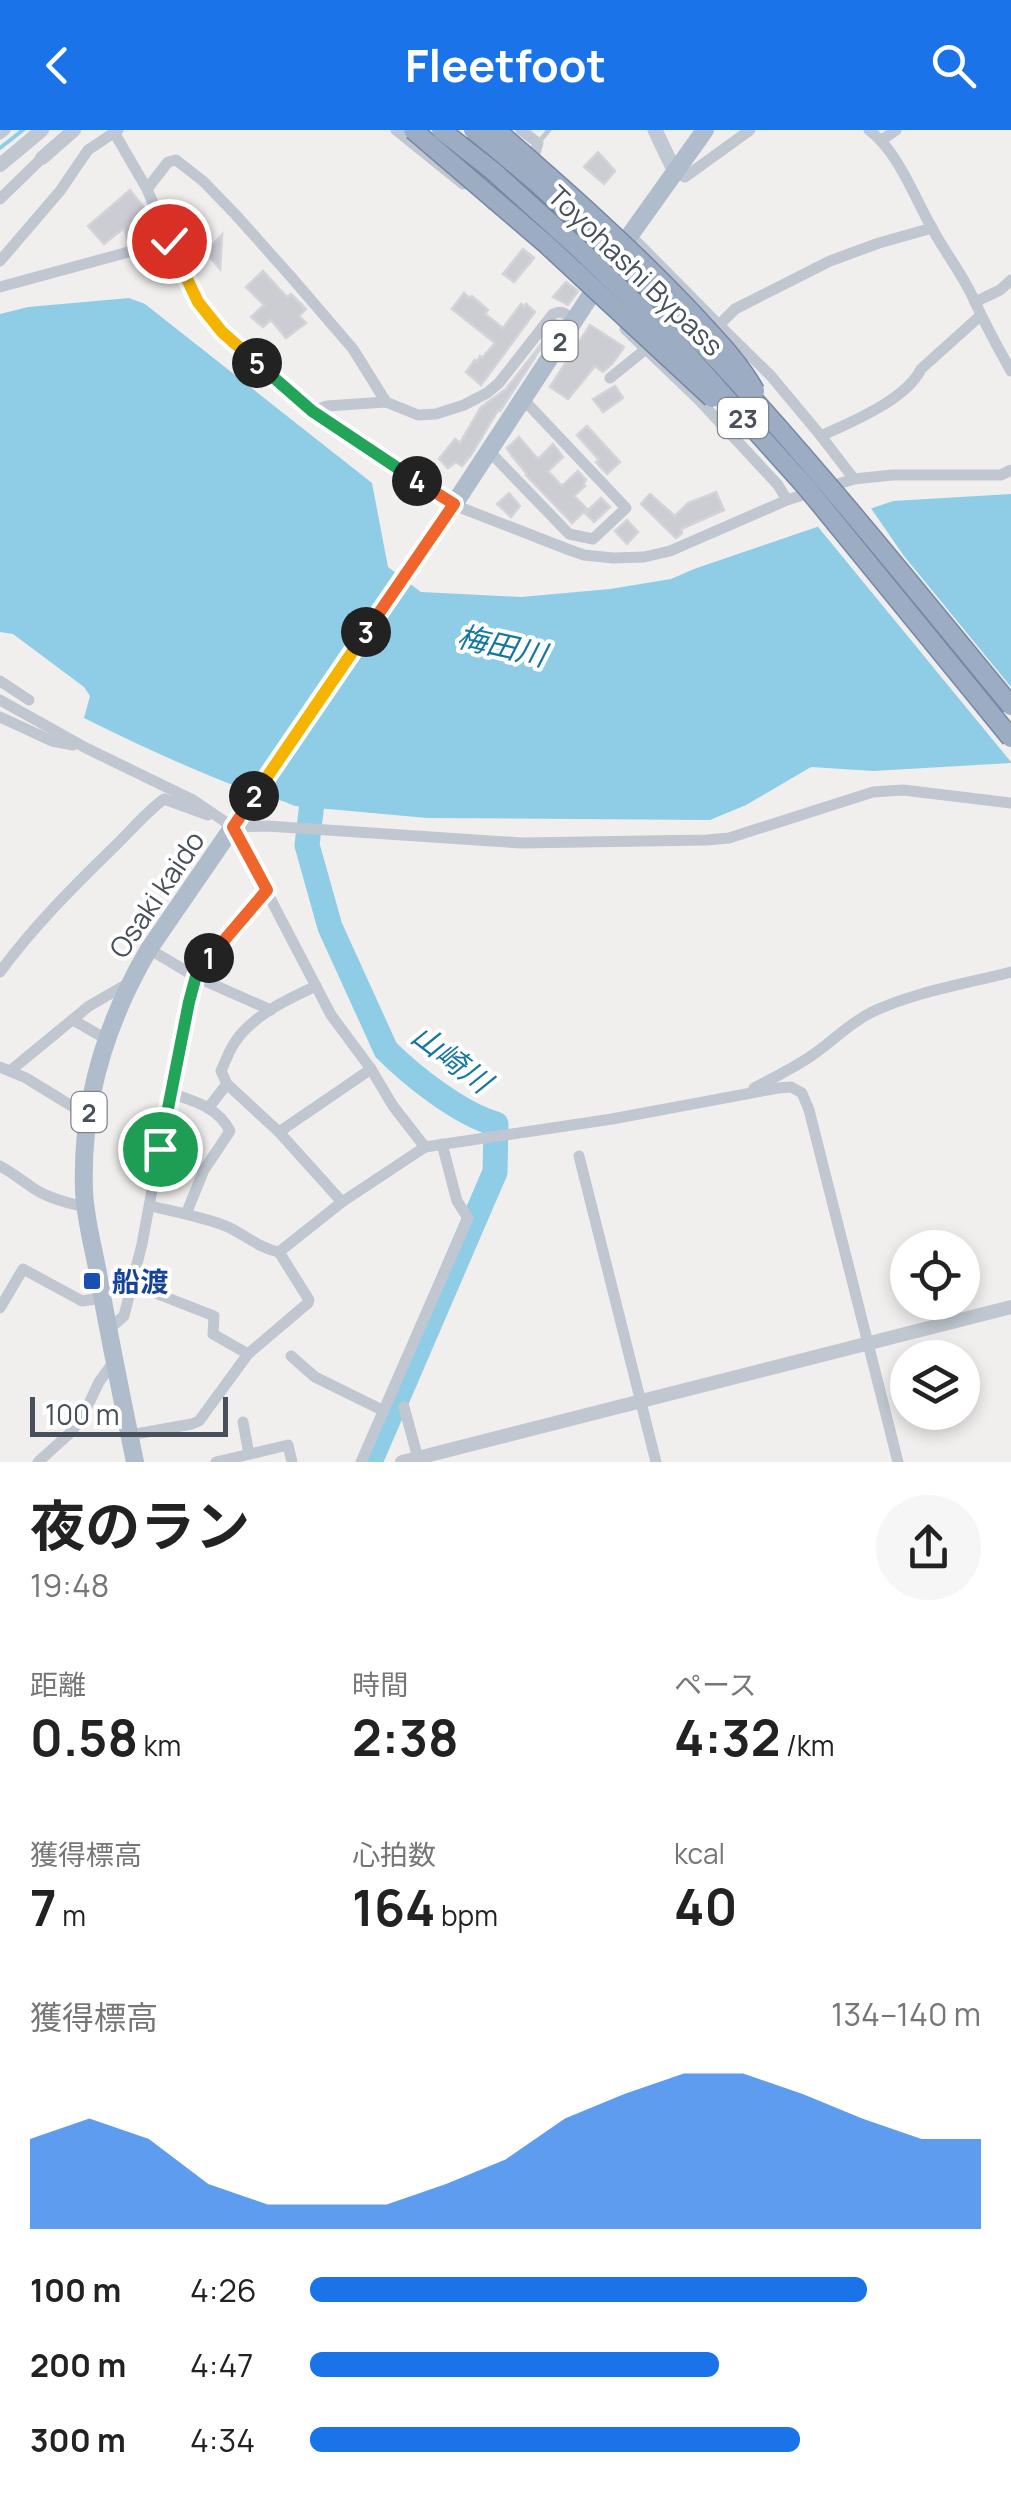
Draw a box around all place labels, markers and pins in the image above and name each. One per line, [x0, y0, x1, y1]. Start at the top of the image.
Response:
pin [127, 199, 212, 284]
pin: 5 [232, 338, 282, 388]
pin: 4 [392, 456, 442, 506]
pin: 3 [341, 607, 391, 657]
pin: 2 [229, 771, 279, 821]
pin: 1 [184, 933, 234, 983]
pin [118, 1107, 203, 1192]
place label: 船渡 [112, 1262, 168, 1300]
marker: 船渡 [81, 1270, 103, 1292]

